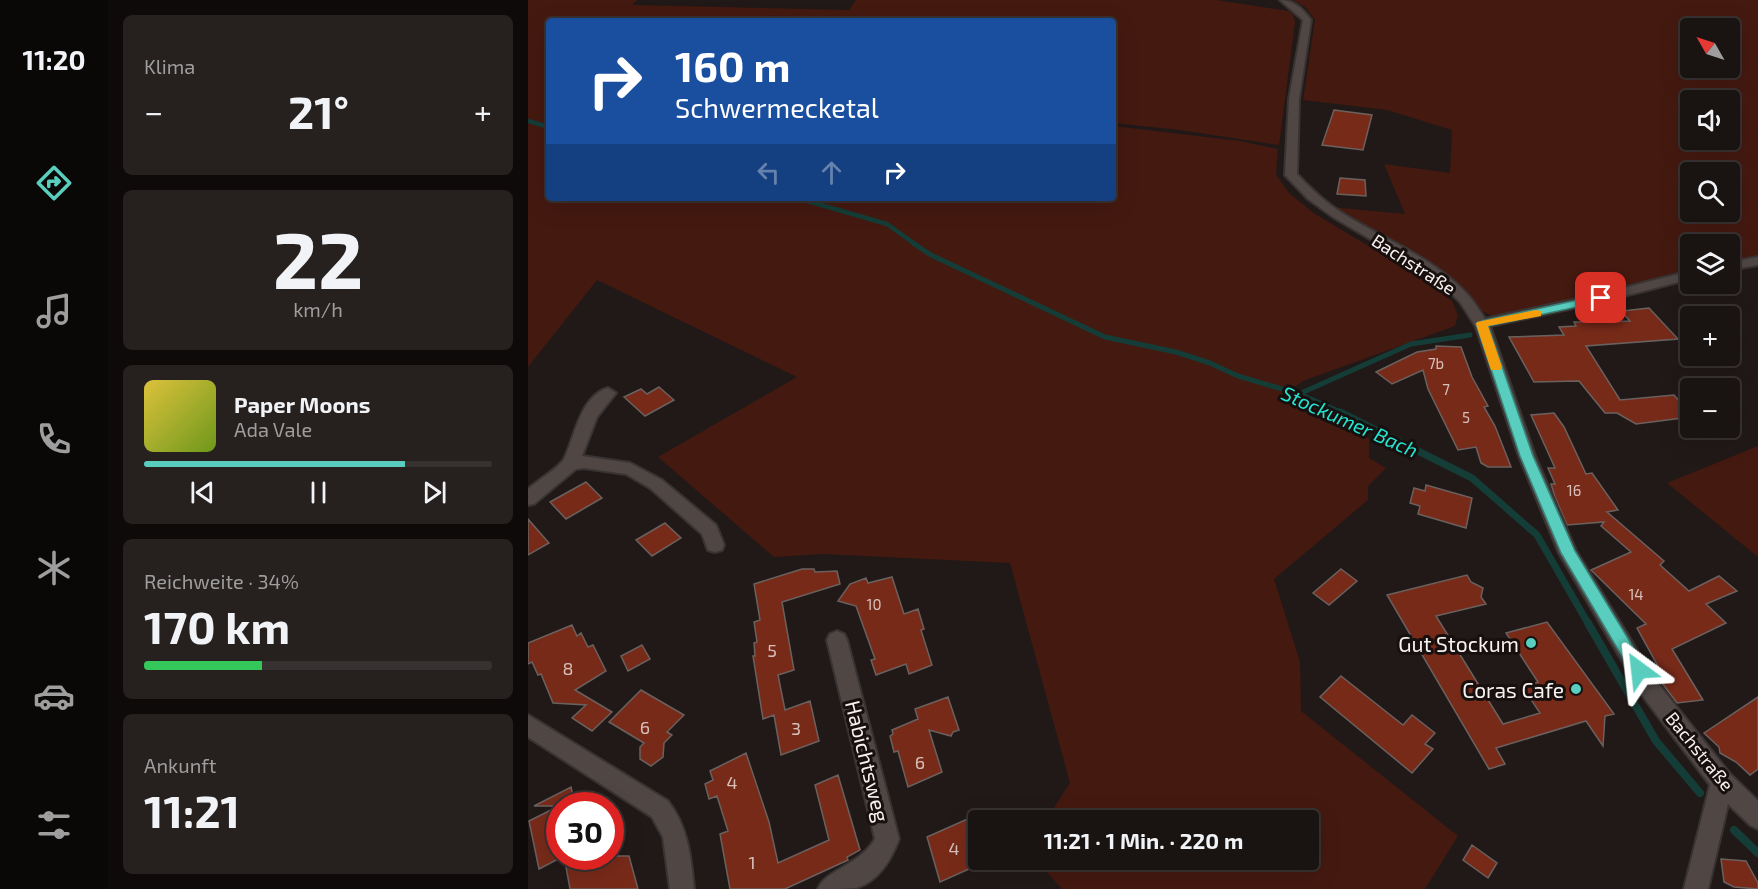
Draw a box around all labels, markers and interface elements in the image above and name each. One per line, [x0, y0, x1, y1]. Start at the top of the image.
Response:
north arrow [1680, 18, 1740, 78]
map controls [1680, 18, 1740, 438]
text: 160 m [675, 40, 791, 90]
icon: right [576, 42, 654, 120]
text: 11:20 [23, 43, 86, 75]
text: Klima [144, 54, 195, 78]
text: 21° [288, 84, 349, 138]
button: sound [1680, 90, 1740, 150]
text: − [144, 91, 163, 131]
text: + [474, 91, 492, 131]
text: Schwermecketal [675, 91, 879, 123]
icon: left [752, 156, 785, 189]
icon: ahead [815, 156, 848, 189]
icon: right [878, 156, 911, 189]
icon: directions [33, 162, 75, 204]
button: search [1680, 162, 1740, 222]
text: 22 [273, 211, 363, 305]
street label: Bachstraße [1368, 229, 1460, 299]
button: layers [1680, 234, 1740, 294]
pin [1575, 272, 1626, 323]
icon: arrive [1584, 281, 1617, 314]
icon: music [33, 290, 75, 332]
text: km/h [293, 297, 343, 321]
button: + [1680, 306, 1740, 366]
house number: 7b [1428, 354, 1444, 372]
button: − [1680, 378, 1740, 438]
water label: Stockumer Bach [1278, 380, 1422, 462]
house number: 7 [1442, 380, 1450, 398]
text: Paper Moons [234, 391, 370, 417]
house number: 5 [1462, 408, 1470, 426]
text: Ada Vale [234, 417, 312, 441]
icon: phone [33, 418, 75, 460]
icon: previous [186, 476, 219, 509]
icon: pause [302, 476, 335, 509]
icon: next [418, 476, 451, 509]
house number: 16 [1567, 481, 1581, 499]
icon: climate [33, 547, 75, 589]
text: Reichweite · 34% [144, 569, 299, 593]
house number: 14 [1628, 585, 1644, 603]
house number: 10 [866, 595, 882, 613]
text: 170 km [144, 599, 290, 653]
place label: Gut Stockum [1398, 631, 1519, 656]
marker: Gut Stockum [1524, 636, 1538, 650]
position arrow [1607, 638, 1671, 702]
house number: 5 [767, 639, 777, 661]
house number: 8 [563, 657, 573, 679]
icon: car [33, 675, 75, 717]
place label: Coras Cafe [1462, 677, 1564, 702]
marker: Coras Cafe [1569, 682, 1583, 696]
street label: Habichtsweg [841, 698, 895, 825]
street label: Bachstraße [1661, 707, 1739, 795]
house number: 6 [640, 716, 650, 738]
house number: 3 [791, 717, 801, 739]
house number: 6 [915, 751, 925, 773]
text: Ankunft [144, 753, 216, 777]
house number: 4 [726, 771, 738, 793]
text: 11:21 [144, 783, 240, 837]
speed limit sign: 30 [546, 792, 624, 870]
icon: filters [33, 804, 75, 846]
text: 11:21 · 1 Min. · 220 m [1044, 827, 1243, 853]
house number: 4 [948, 837, 960, 859]
house number: 1 [748, 851, 756, 873]

